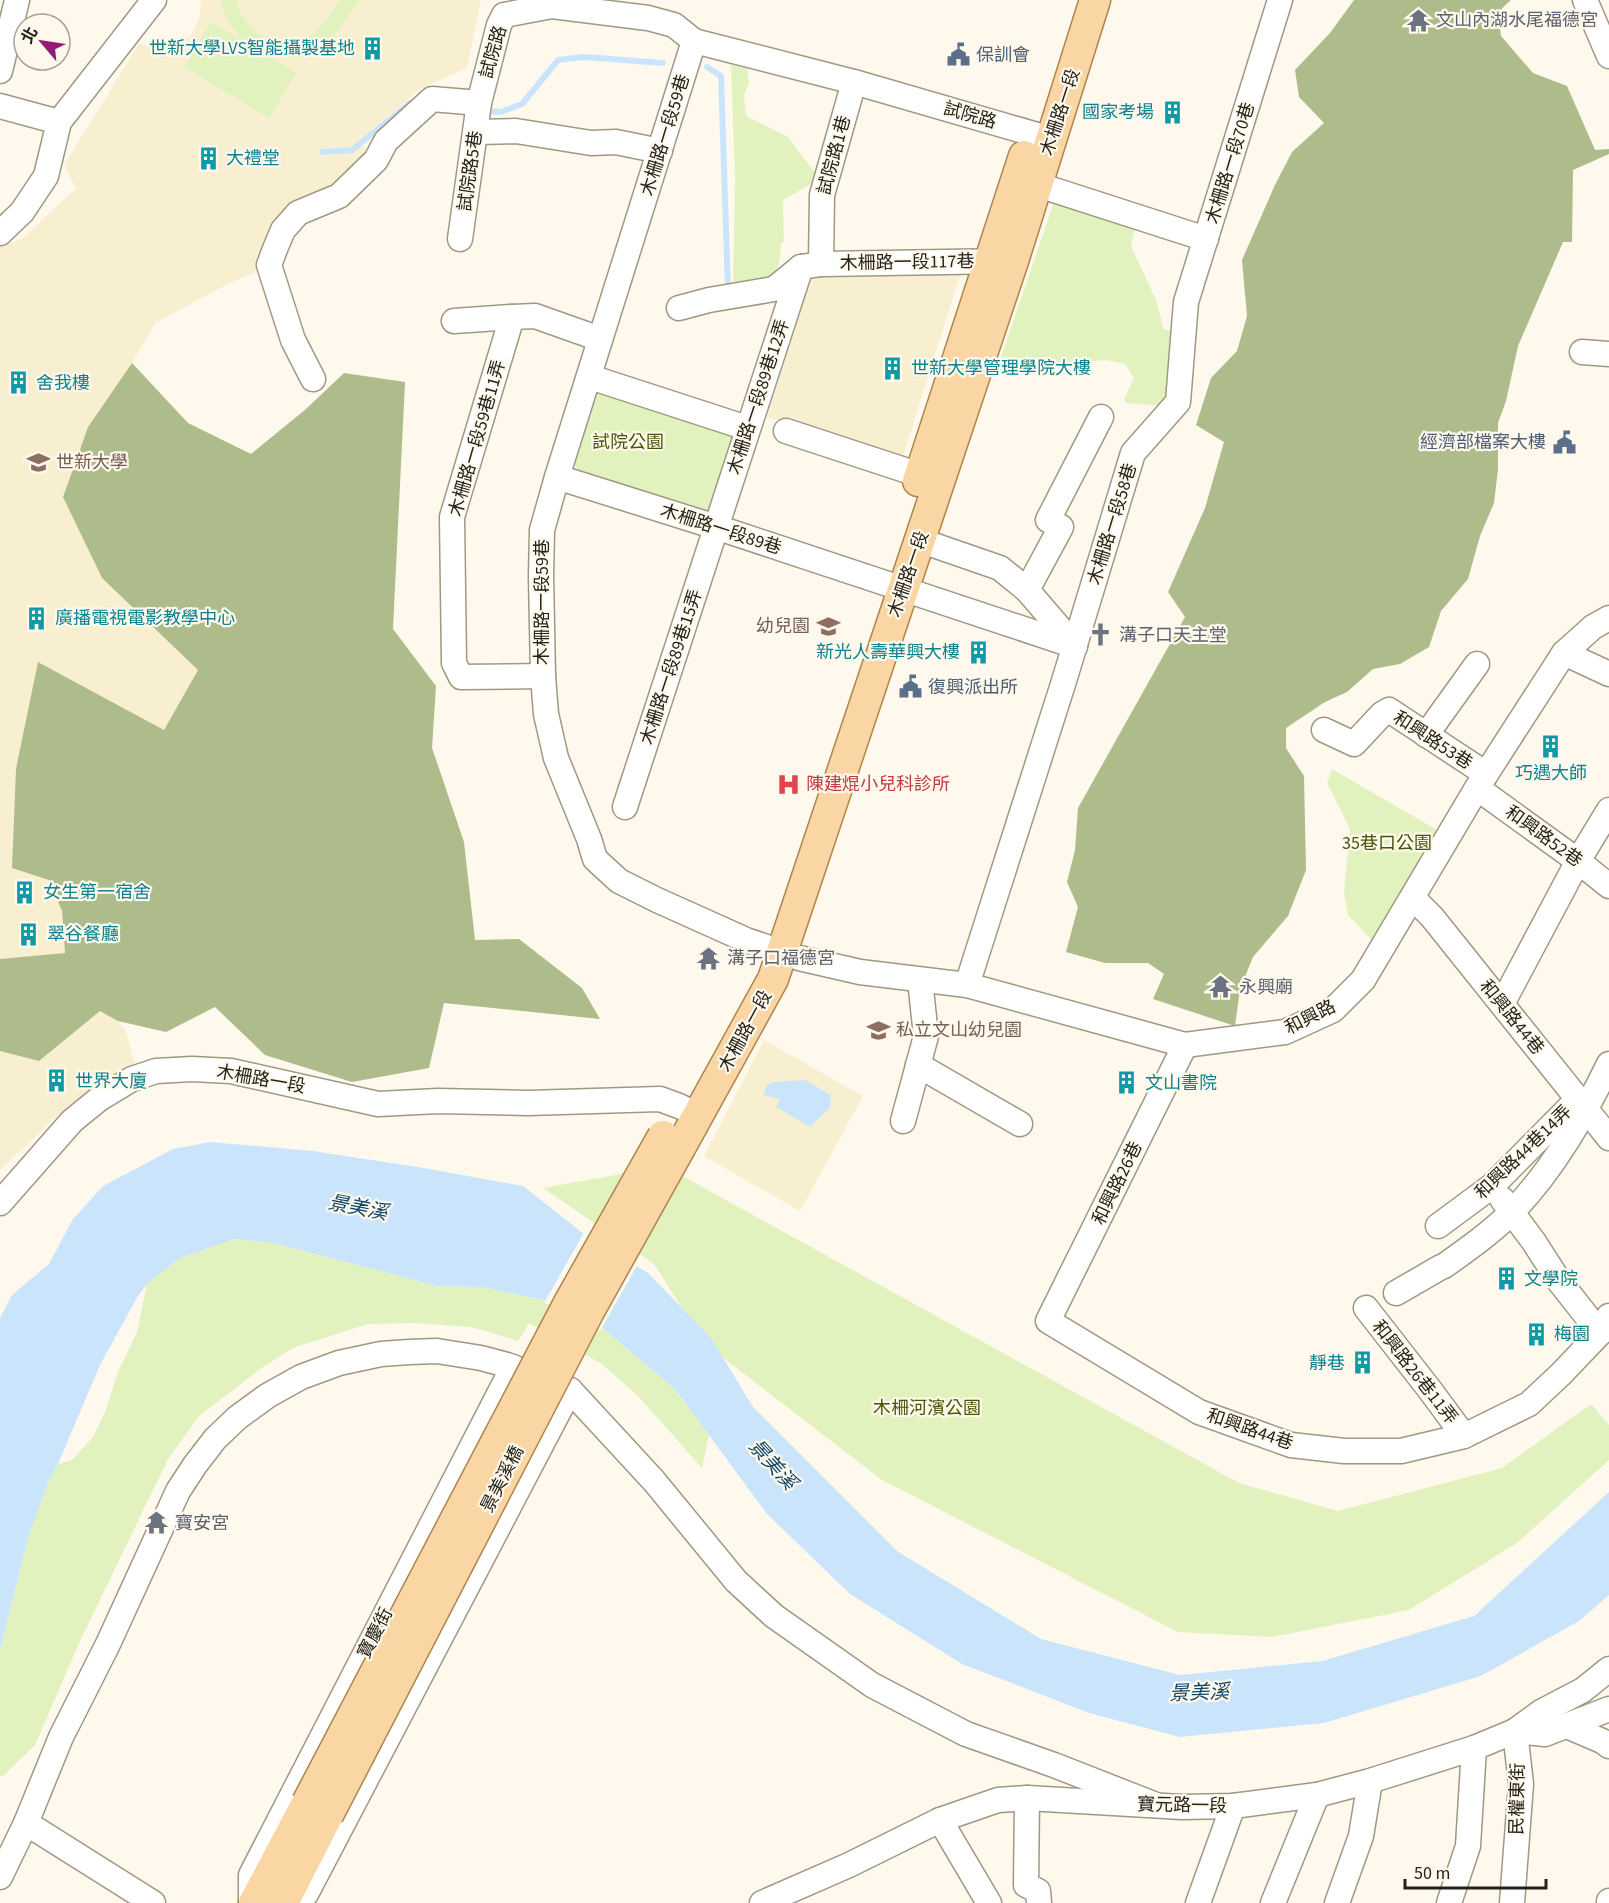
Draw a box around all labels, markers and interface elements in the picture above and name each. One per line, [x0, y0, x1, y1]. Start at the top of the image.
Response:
temple icon: 文山內湖水尾福德宮 [1405, 7, 1431, 33]
place label: 文山內湖水尾福德宮 [1436, 8, 1598, 33]
north arrow [12, 12, 72, 72]
text: 北 [16, 23, 43, 48]
street label: 試院路 [474, 23, 513, 82]
building icon: 世新大學LVS智能攝製基地 [360, 35, 386, 61]
place label: 世新大學LVS智能攝製基地 [149, 36, 355, 61]
public building icon: 保訓會 [945, 42, 971, 68]
place label: 保訓會 [976, 43, 1030, 68]
street label: 木柵路一段 [1035, 65, 1086, 159]
street label: 木柵路一段59巷 [635, 71, 696, 199]
street label: 試院路 [940, 96, 999, 135]
building icon: 國家考場 [1159, 99, 1185, 125]
street label: 木柵路一段70巷 [1200, 99, 1261, 227]
place label: 國家考場 [1082, 100, 1154, 125]
street label: 試院路1巷 [812, 113, 857, 197]
street label: 試院路5巷 [452, 129, 489, 213]
building icon: 大禮堂 [195, 145, 221, 171]
place label: 大禮堂 [226, 146, 280, 171]
street label: 木柵路一段117巷 [839, 249, 975, 276]
street label: 木柵路一段89巷12弄 [722, 316, 795, 478]
building icon: 世新大學管理學院大樓 [880, 355, 906, 381]
place label: 世新大學管理學院大樓 [911, 356, 1091, 381]
street label: 木柵路一段59巷11弄 [443, 357, 512, 519]
building icon: 舍我樓 [5, 370, 31, 396]
place label: 舍我樓 [36, 371, 90, 396]
public building icon: 經濟部檔案大樓 [1551, 429, 1577, 455]
park label: 試院公園 [592, 430, 664, 455]
place label: 經濟部檔案大樓 [1420, 430, 1546, 455]
school or university icon: 世新大學 [25, 449, 51, 475]
place label: 世新大學 [56, 450, 128, 475]
street label: 木柵路一段58巷 [1082, 460, 1143, 588]
street label: 木柵路一段89巷 [657, 498, 785, 561]
street label: 木柵路一段 [882, 528, 935, 621]
street label: 木柵路一段59巷 [530, 539, 555, 665]
street label: 木柵路一段89巷15弄 [635, 586, 708, 748]
building icon: 廣播電視電影教學中心 [24, 605, 50, 631]
place label: 廣播電視電影教學中心 [55, 606, 235, 631]
school or university icon: 幼兒園 [815, 613, 841, 639]
place label: 幼兒園 [756, 614, 810, 639]
church icon: 溝子口天主堂 [1088, 622, 1114, 648]
place label: 溝子口天主堂 [1119, 623, 1227, 648]
building icon: 新光人壽華興大樓 [965, 639, 991, 665]
place label: 新光人壽華興大樓 [816, 640, 960, 665]
public building icon: 復興派出所 [897, 674, 923, 700]
place label: 復興派出所 [928, 675, 1018, 700]
street label: 和興路53巷 [1388, 705, 1477, 775]
building icon: 巧遇大師 [1538, 734, 1564, 760]
place label: 巧遇大師 [1515, 761, 1587, 786]
hospital icon: 陳建焜小兒科診所 [775, 771, 801, 797]
place label: 陳建焜小兒科診所 [806, 772, 950, 797]
street label: 和興路52巷 [1500, 800, 1587, 873]
park label: 35巷口公園 [1342, 831, 1432, 856]
building icon: 女生第一宿舍 [12, 879, 38, 905]
place label: 女生第一宿舍 [43, 880, 151, 905]
building icon: 翠谷餐廳 [16, 921, 42, 947]
place label: 翠谷餐廳 [47, 922, 119, 947]
temple icon: 溝子口福德宮 [696, 945, 722, 971]
place label: 溝子口福德宮 [727, 946, 835, 971]
temple icon: 永興廟 [1208, 974, 1234, 1000]
place label: 永興廟 [1239, 975, 1293, 1000]
street label: 和興路44巷 [1474, 975, 1550, 1060]
street label: 木柵路一段 [713, 986, 778, 1077]
street label: 和興路 [1280, 994, 1340, 1041]
school or university icon: 私立文山幼兒園 [865, 1017, 891, 1043]
place label: 私立文山幼兒園 [896, 1018, 1022, 1043]
street label: 木柵路一段 [214, 1059, 307, 1100]
building icon: 世界大廈 [44, 1068, 70, 1094]
place label: 世界大廈 [75, 1069, 147, 1094]
building icon: 文山書院 [1114, 1070, 1140, 1096]
place label: 文山書院 [1145, 1071, 1217, 1096]
street label: 和興路44巷14弄 [1469, 1100, 1577, 1205]
street label: 和興路26巷 [1087, 1137, 1148, 1229]
water label: 景美溪 [326, 1189, 393, 1228]
building icon: 文學院 [1493, 1266, 1519, 1292]
place label: 文學院 [1524, 1267, 1578, 1292]
street label: 和興路26巷11弄 [1366, 1315, 1463, 1430]
building icon: 梅園 [1523, 1321, 1549, 1347]
place label: 梅園 [1554, 1322, 1590, 1347]
building icon: 靜巷 [1350, 1350, 1376, 1376]
place label: 靜巷 [1309, 1351, 1345, 1376]
park label: 木柵河濱公園 [873, 1396, 981, 1421]
street label: 和興路44巷 [1203, 1403, 1296, 1456]
water label: 景美溪 [742, 1433, 805, 1499]
street label: 景美溪橋 [475, 1441, 530, 1517]
temple icon: 寶安宮 [144, 1510, 170, 1536]
place label: 寶安宮 [175, 1511, 229, 1536]
street label: 寶慶街 [352, 1603, 399, 1663]
water label: 景美溪 [1169, 1678, 1233, 1708]
street label: 民權東街 [1504, 1763, 1531, 1835]
street label: 寶元路一段 [1137, 1792, 1227, 1819]
scale bar [1405, 1852, 1546, 1890]
text: 50 m [1414, 1861, 1450, 1886]

